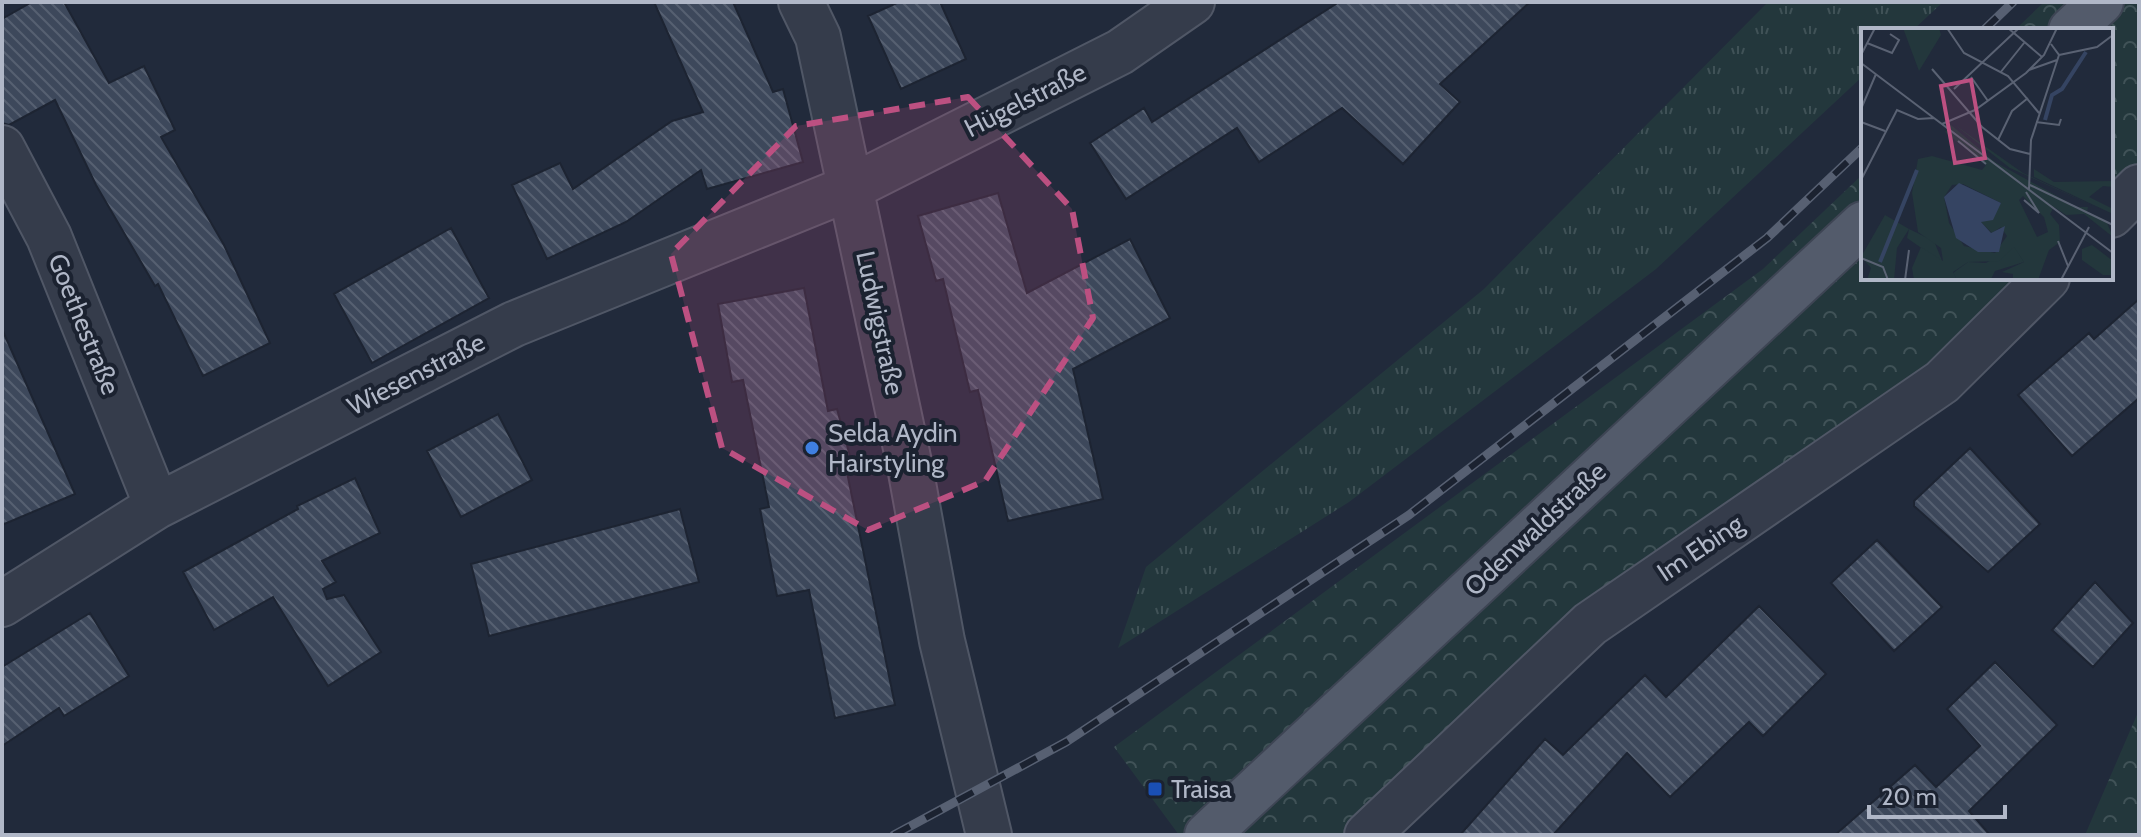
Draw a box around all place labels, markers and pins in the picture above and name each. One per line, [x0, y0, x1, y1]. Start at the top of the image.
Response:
place label: Selda Aydin Hairstyling [828, 417, 958, 479]
marker: Selda Aydin Hairstyling [803, 439, 821, 457]
place label: Traisa [1171, 773, 1232, 805]
marker: Traisa [1146, 780, 1164, 798]

